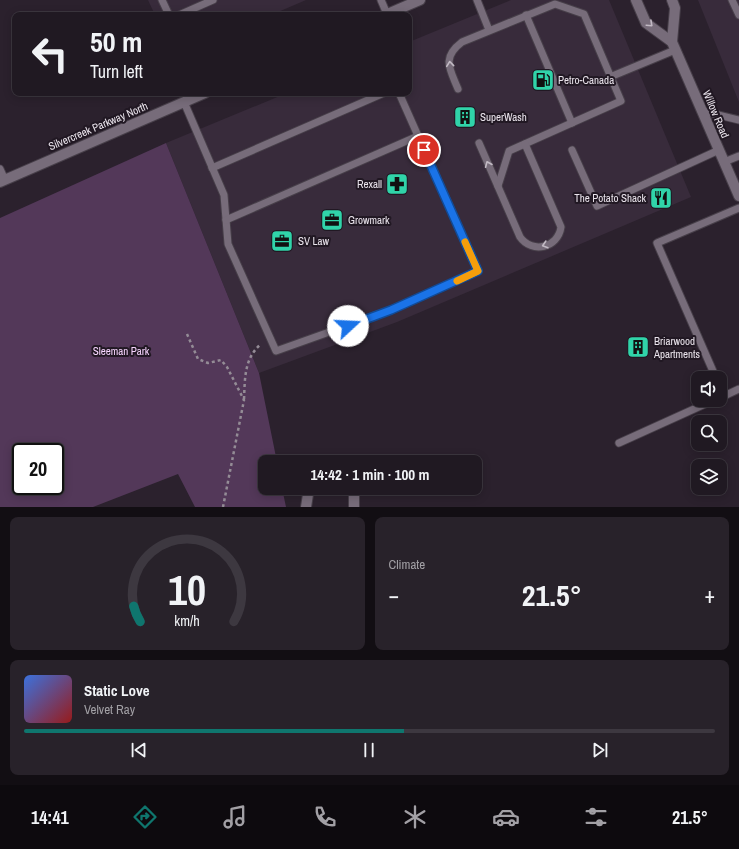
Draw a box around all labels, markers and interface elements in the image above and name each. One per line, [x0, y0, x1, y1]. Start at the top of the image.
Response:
one-way arrow [645, 20, 653, 27]
text: 50 m [90, 23, 142, 61]
icon: left [24, 28, 76, 80]
text: Turn left [90, 59, 143, 84]
one-way arrow [445, 60, 454, 67]
fuel station icon: Petro-Canada [530, 67, 556, 93]
place label: Petro-Canada [558, 73, 614, 87]
street label: Willow Road [700, 88, 732, 140]
street label: Silvercreek Parkway North [46, 99, 150, 153]
building icon: SuperWash [452, 104, 478, 130]
place label: SuperWash [480, 110, 527, 124]
pin [407, 133, 441, 167]
icon: arrive [413, 139, 435, 161]
one-way arrow [485, 161, 493, 168]
pharmacy icon: Rexall [384, 171, 410, 197]
place label: Rexall [357, 177, 382, 191]
restaurant icon: The Potato Shack [648, 185, 674, 211]
place label: The Potato Shack [574, 191, 646, 205]
office icon: Growmark [319, 207, 345, 233]
place label: Growmark [348, 213, 390, 227]
office icon: SV Law [269, 228, 295, 254]
place label: SV Law [298, 234, 330, 248]
one-way arrow [541, 240, 548, 249]
position arrow [327, 305, 369, 347]
building icon: Briarwood Apartments [625, 334, 651, 360]
place label: Briarwood Apartments [653, 334, 701, 361]
park label: Sleeman Park [93, 344, 150, 358]
map controls [691, 371, 727, 495]
button: sound [691, 371, 727, 407]
button: search [691, 415, 727, 451]
speed limit sign: 20 [12, 443, 64, 495]
button: layers [691, 459, 727, 495]
text: 14:42 · 1 min · 100 m [311, 464, 429, 485]
text: Climate [389, 556, 425, 573]
text: 10 [168, 561, 206, 617]
text: 21.5° [522, 575, 582, 615]
text: − [389, 580, 399, 610]
text: + [704, 580, 715, 610]
text: km/h [175, 610, 200, 629]
text: Static Love [84, 680, 150, 701]
text: Velvet Ray [84, 701, 135, 718]
icon: previous [128, 739, 150, 761]
icon: pause [358, 739, 380, 761]
icon: next [589, 739, 611, 761]
icon: directions [131, 803, 159, 831]
icon: music [221, 803, 249, 831]
icon: phone [311, 803, 339, 831]
icon: climate [401, 803, 429, 831]
icon: car [492, 803, 520, 831]
icon: filters [582, 803, 610, 831]
text: 14:41 [31, 805, 69, 830]
text: 21.5° [672, 805, 708, 830]

